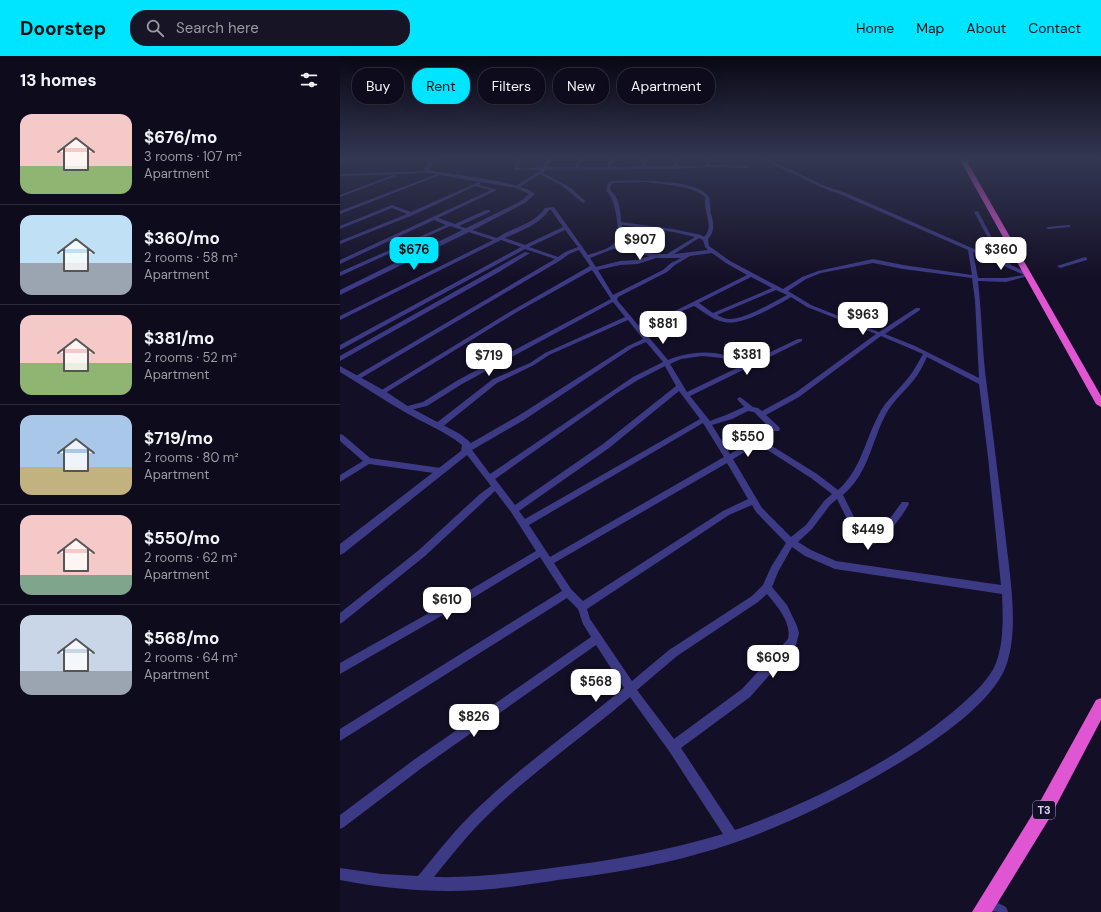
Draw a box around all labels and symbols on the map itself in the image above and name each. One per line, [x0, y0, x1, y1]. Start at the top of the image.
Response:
pin: $907 [616, 227, 664, 261]
pin: $676 [390, 237, 438, 271]
pin: $360 [977, 237, 1025, 271]
pin: $963 [839, 302, 887, 336]
pin: $881 [639, 311, 687, 345]
pin: $381 [723, 342, 771, 376]
pin: $719 [465, 343, 513, 377]
pin: $550 [724, 424, 772, 458]
pin: $449 [844, 517, 892, 551]
pin: $610 [423, 587, 471, 621]
pin: $609 [749, 645, 797, 679]
pin: $568 [572, 669, 620, 703]
pin: $826 [450, 704, 498, 738]
road number: T3 [1033, 801, 1055, 819]

